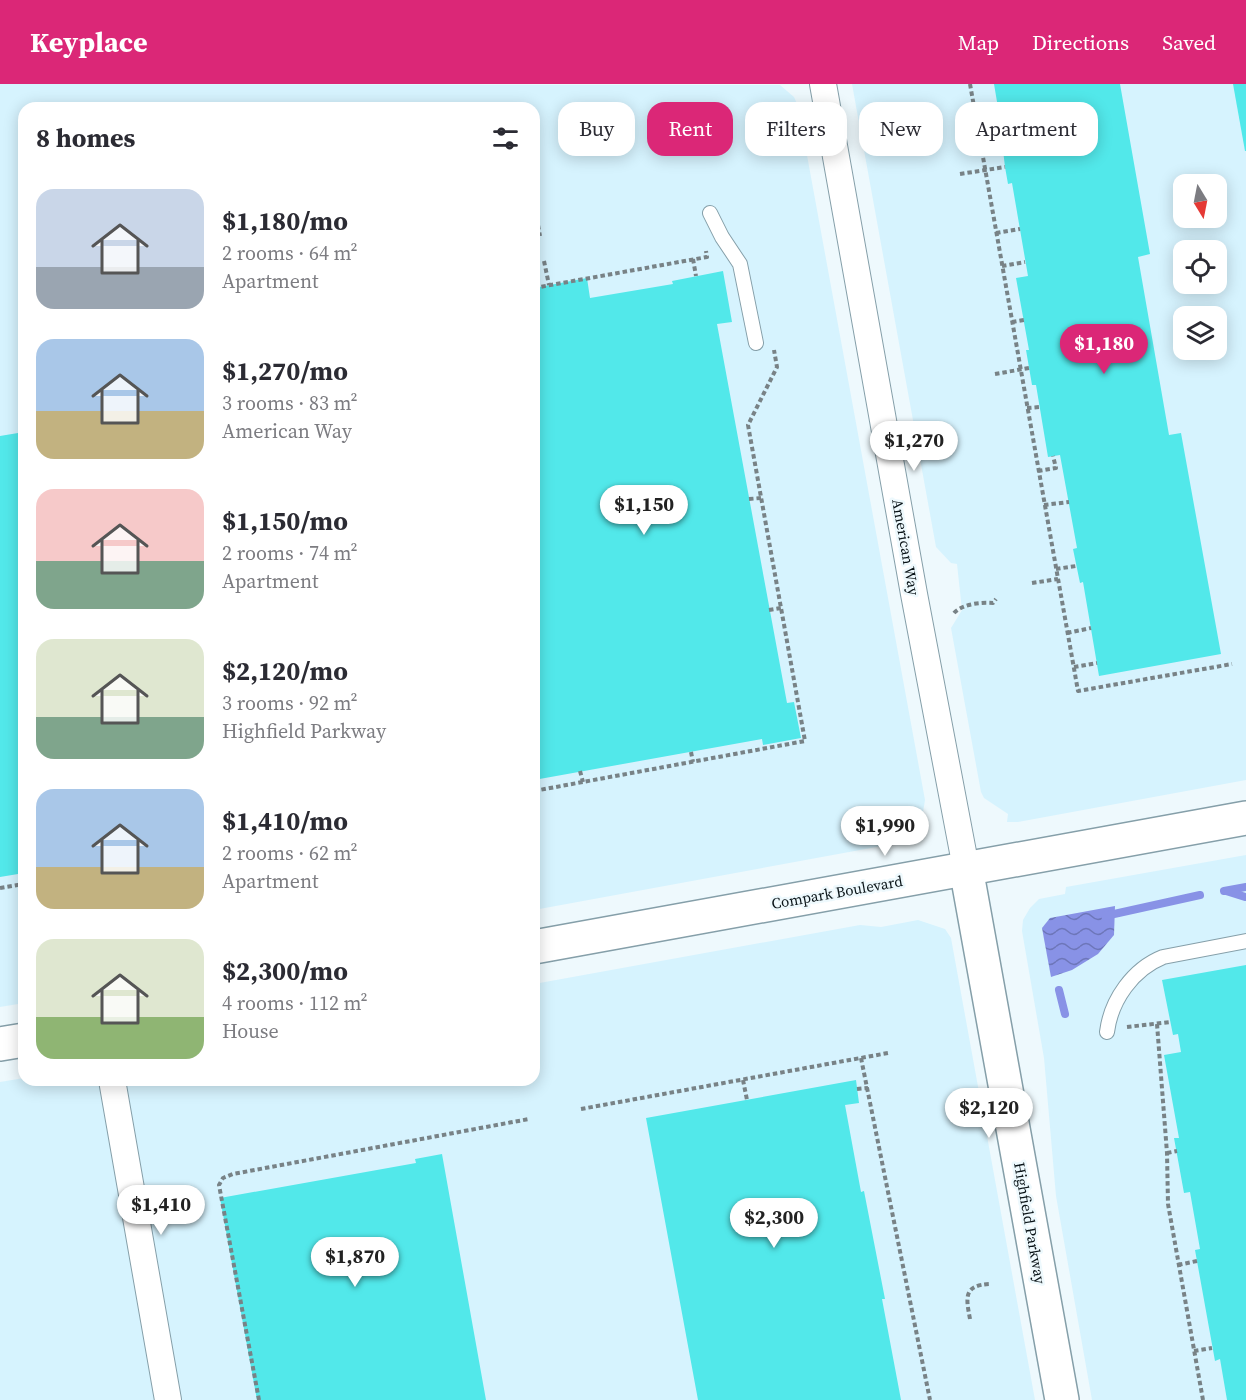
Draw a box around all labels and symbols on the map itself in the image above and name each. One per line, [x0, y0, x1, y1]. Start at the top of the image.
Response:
north arrow [1173, 174, 1227, 228]
pin: $1,180 [1055, 324, 1153, 375]
pin: $1,270 [865, 421, 963, 472]
pin: $1,150 [595, 485, 693, 536]
street label: American Way [887, 497, 925, 597]
pin: $1,990 [836, 806, 934, 857]
street label: Compark Boulevard [770, 870, 905, 914]
pin: $2,120 [940, 1088, 1038, 1139]
street label: Highfield Parkway [1009, 1161, 1051, 1286]
pin: $1,410 [112, 1185, 210, 1236]
pin: $2,300 [725, 1198, 823, 1249]
pin: $1,870 [306, 1237, 404, 1288]

